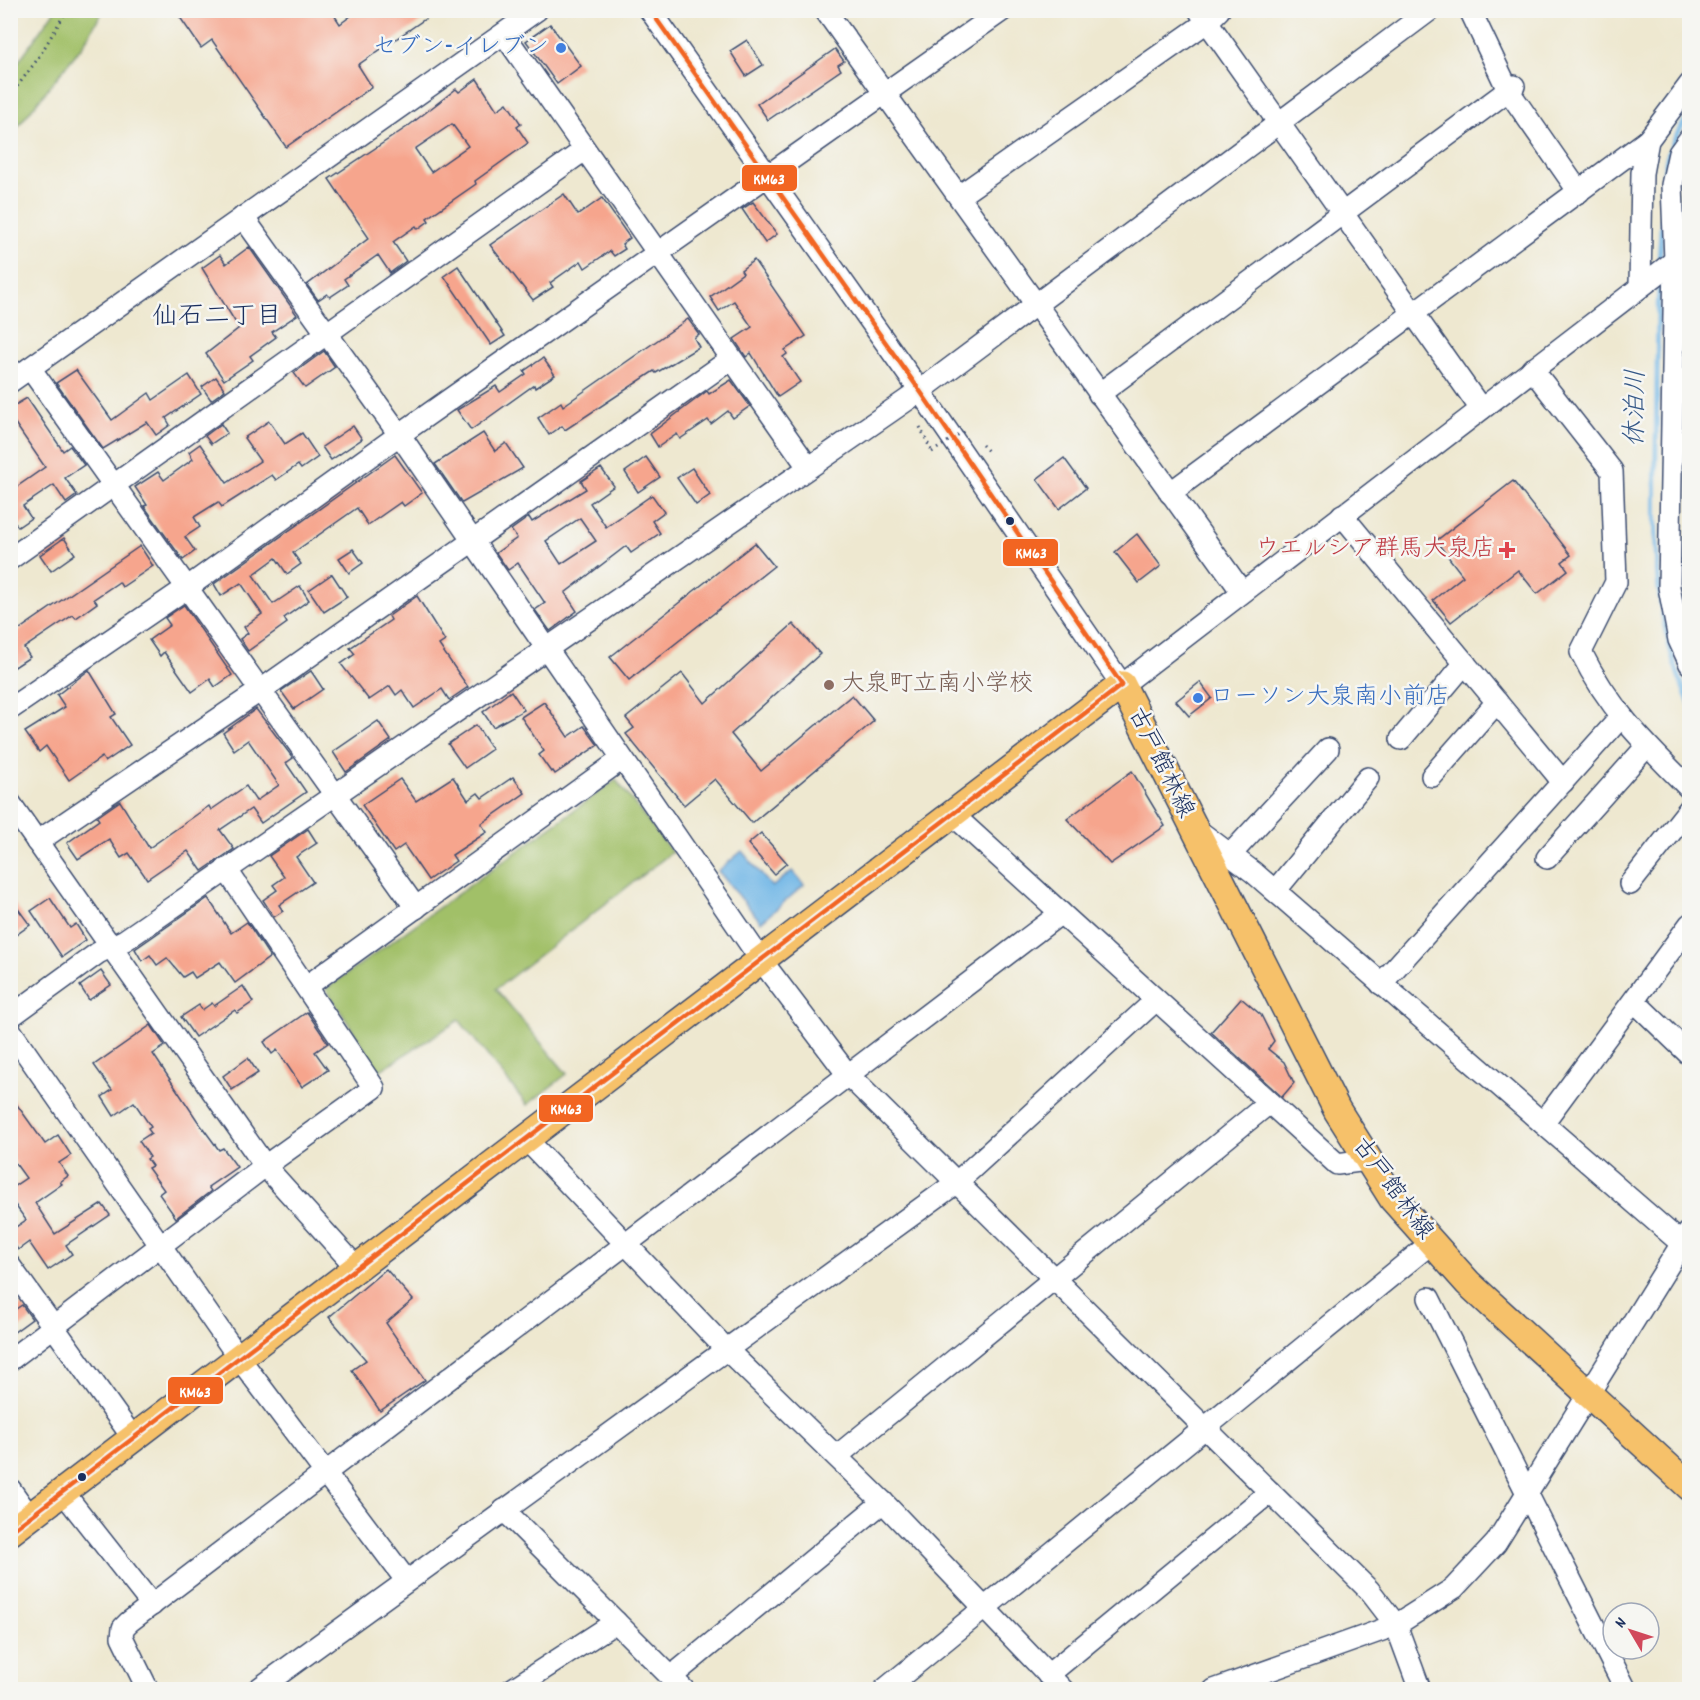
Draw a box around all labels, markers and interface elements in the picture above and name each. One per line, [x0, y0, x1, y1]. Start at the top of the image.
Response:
place label: セブン-イレブン [373, 31, 549, 65]
marker: セブン-イレブン [554, 41, 568, 55]
line badge: KM63 [741, 164, 798, 192]
text: KM63 [753, 169, 785, 192]
district label: 仙石二丁目 [152, 299, 282, 336]
water label: 休泊川 [1618, 369, 1656, 447]
unlabelled marker [1004, 515, 1016, 527]
place label: ウエルシア群馬大泉店 [1255, 533, 1495, 567]
line badge: KM63 [1002, 538, 1059, 567]
text: KM63 [1015, 543, 1047, 566]
marker: ウエルシア群馬大泉店 [1500, 543, 1514, 557]
place label: 大泉町立南小学校 [841, 668, 1033, 702]
marker: 大泉町立南小学校 [822, 678, 836, 692]
place label: ローソン大泉南小前店 [1210, 681, 1450, 715]
marker: ローソン大泉南小前店 [1191, 691, 1205, 705]
street label: 古戸館林線 [1118, 702, 1202, 824]
line badge: KM63 [538, 1094, 594, 1123]
text: KM63 [550, 1099, 582, 1122]
street label: 古戸館林線 [1343, 1130, 1441, 1248]
line badge: KM63 [167, 1376, 224, 1405]
text: KM63 [179, 1382, 211, 1405]
unlabelled marker [76, 1471, 88, 1483]
north arrow [1601, 1601, 1661, 1661]
text: N [1610, 1613, 1633, 1633]

